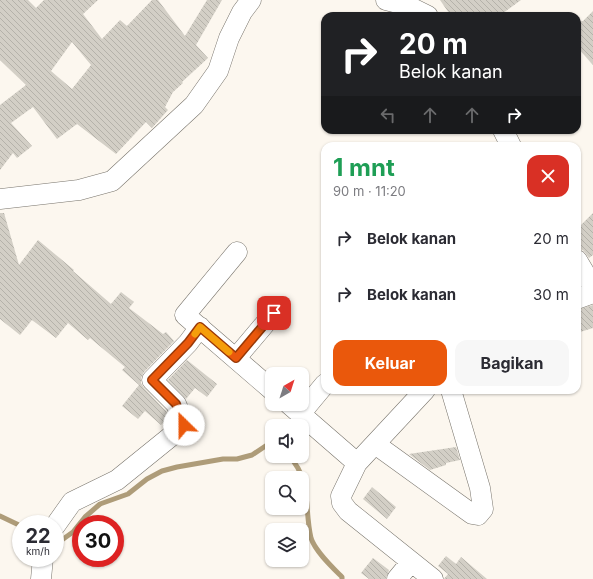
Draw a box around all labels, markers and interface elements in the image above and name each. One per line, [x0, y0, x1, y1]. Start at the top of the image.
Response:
text: 20 m [399, 27, 468, 61]
icon: right [333, 28, 385, 80]
text: Belok kanan [399, 61, 503, 82]
icon: left [377, 104, 399, 126]
icon: ahead [419, 104, 441, 126]
icon: ahead [461, 104, 483, 126]
icon: right [503, 104, 525, 126]
text: 1 mnt [333, 153, 395, 182]
button: close [527, 155, 569, 197]
text: 90 m · 11:20 [333, 183, 406, 199]
icon: right [333, 227, 355, 249]
text: Belok kanan [367, 229, 456, 248]
text: 20 m [533, 229, 569, 248]
icon: right [333, 283, 355, 305]
text: Belok kanan [367, 285, 456, 304]
text: 30 m [533, 285, 569, 304]
pin [257, 296, 291, 330]
icon: arrive [263, 302, 285, 324]
button: Keluar [333, 340, 447, 386]
button: Bagikan [455, 340, 569, 386]
north arrow [265, 367, 309, 411]
map controls [265, 367, 309, 567]
position arrow [163, 404, 205, 446]
button: sound [265, 419, 309, 463]
button: search [265, 471, 309, 515]
speed limit sign: 30 [72, 515, 124, 567]
button: layers [265, 523, 309, 567]
text: 22 [25, 524, 51, 548]
text: km/h [26, 545, 50, 557]

